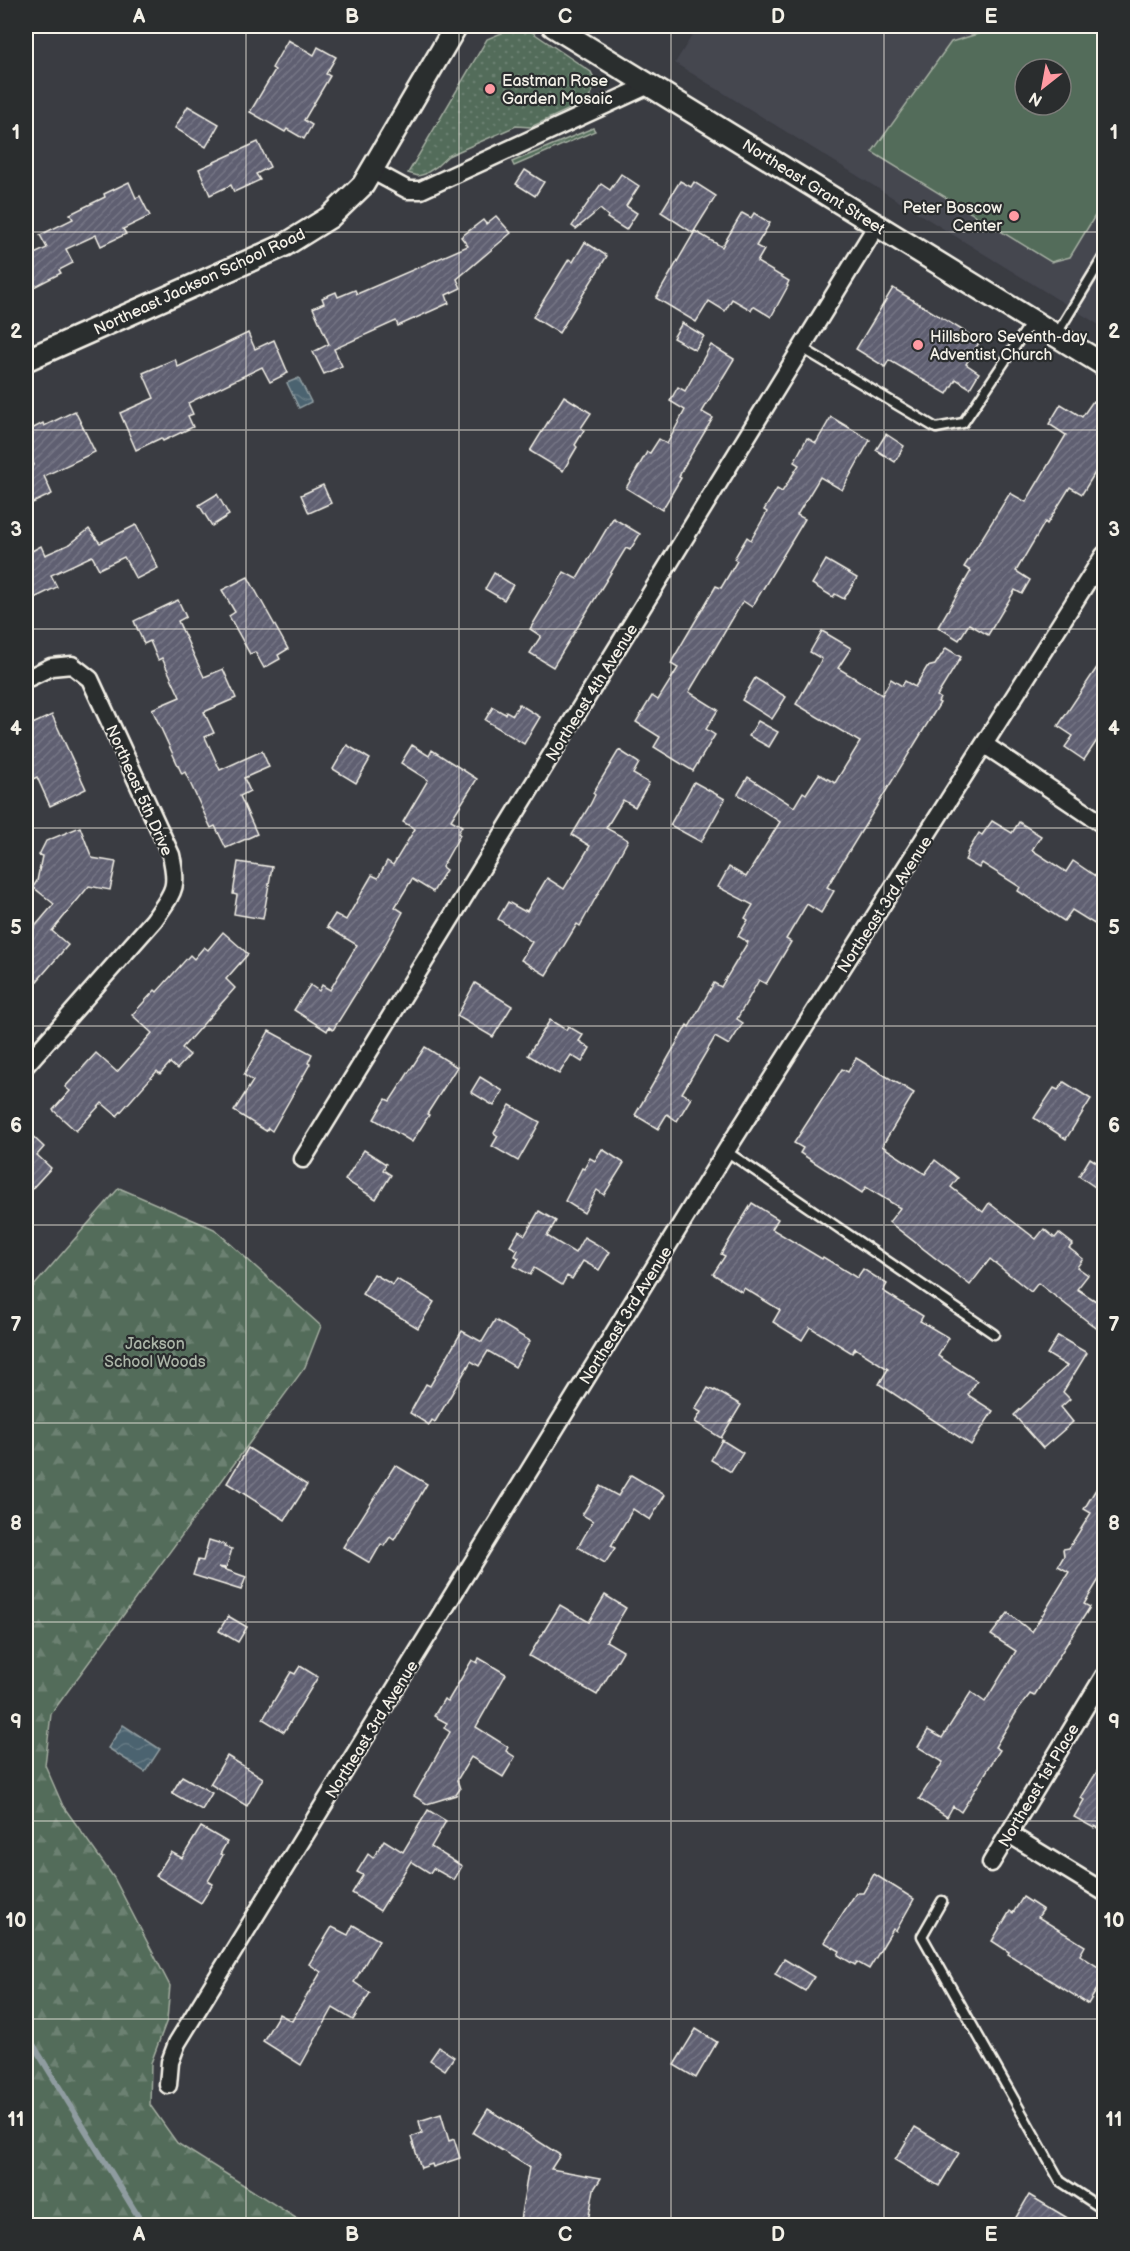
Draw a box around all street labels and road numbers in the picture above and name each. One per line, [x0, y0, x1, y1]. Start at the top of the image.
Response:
street label: Northeast Grant Street [738, 136, 888, 239]
street label: Northeast Jackson School Road [91, 225, 308, 340]
street label: Northeast 4th Avenue [542, 620, 642, 765]
street label: Northeast 5th Drive [101, 722, 176, 860]
street label: Northeast 3rd Avenue [834, 833, 937, 977]
street label: Northeast 3rd Avenue [576, 1243, 677, 1388]
street label: Northeast 3rd Avenue [322, 1657, 423, 1802]
street label: Northeast 1st Place [995, 1720, 1084, 1851]

